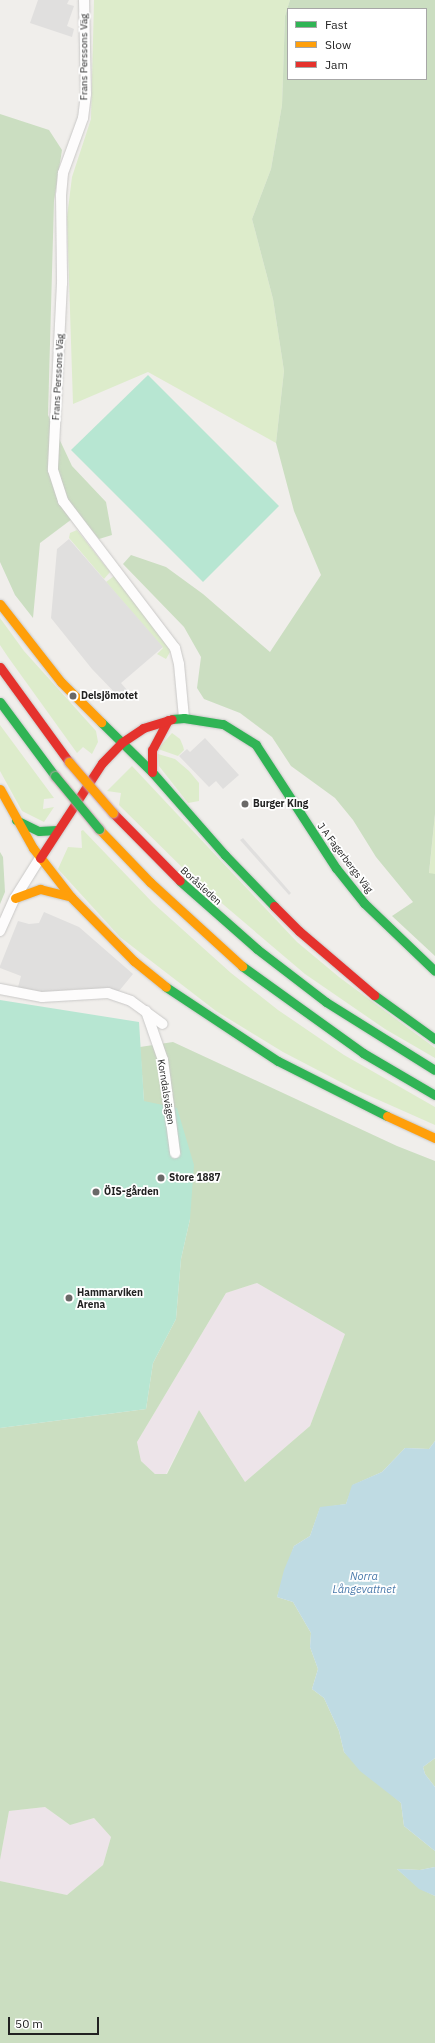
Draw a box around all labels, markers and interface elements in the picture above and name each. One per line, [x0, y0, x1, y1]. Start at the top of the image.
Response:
legend [287, 8, 427, 80]
street label: Frans Perssons Väg [78, 14, 90, 100]
text: Fast [325, 17, 348, 32]
text: Slow [325, 37, 351, 52]
text: Jam [325, 57, 348, 72]
street label: Frans Perssons Väg [50, 333, 66, 421]
place label: Delsjömotet [81, 690, 138, 702]
marker: Delsjömotet [68, 691, 78, 701]
place label: Burger King [253, 798, 308, 810]
marker: Burger King [240, 799, 250, 809]
street label: J A Fagerbergs Väg [315, 821, 375, 895]
street label: Boråsleden [178, 864, 224, 908]
street label: Korndalsvägen [155, 1058, 177, 1126]
place label: Store 1887 [169, 1172, 221, 1184]
marker: Store 1887 [156, 1173, 166, 1183]
place label: ÖIS-gården [104, 1186, 159, 1198]
marker: ÖIS-gården [91, 1187, 101, 1197]
place label: Hammarviken Arena [77, 1286, 143, 1310]
marker: Hammarviken Arena [64, 1293, 74, 1303]
water label: Norra Långevattnet [333, 1570, 395, 1596]
scale bar [10, 2009, 101, 2035]
text: 50 m [15, 2016, 43, 2031]

